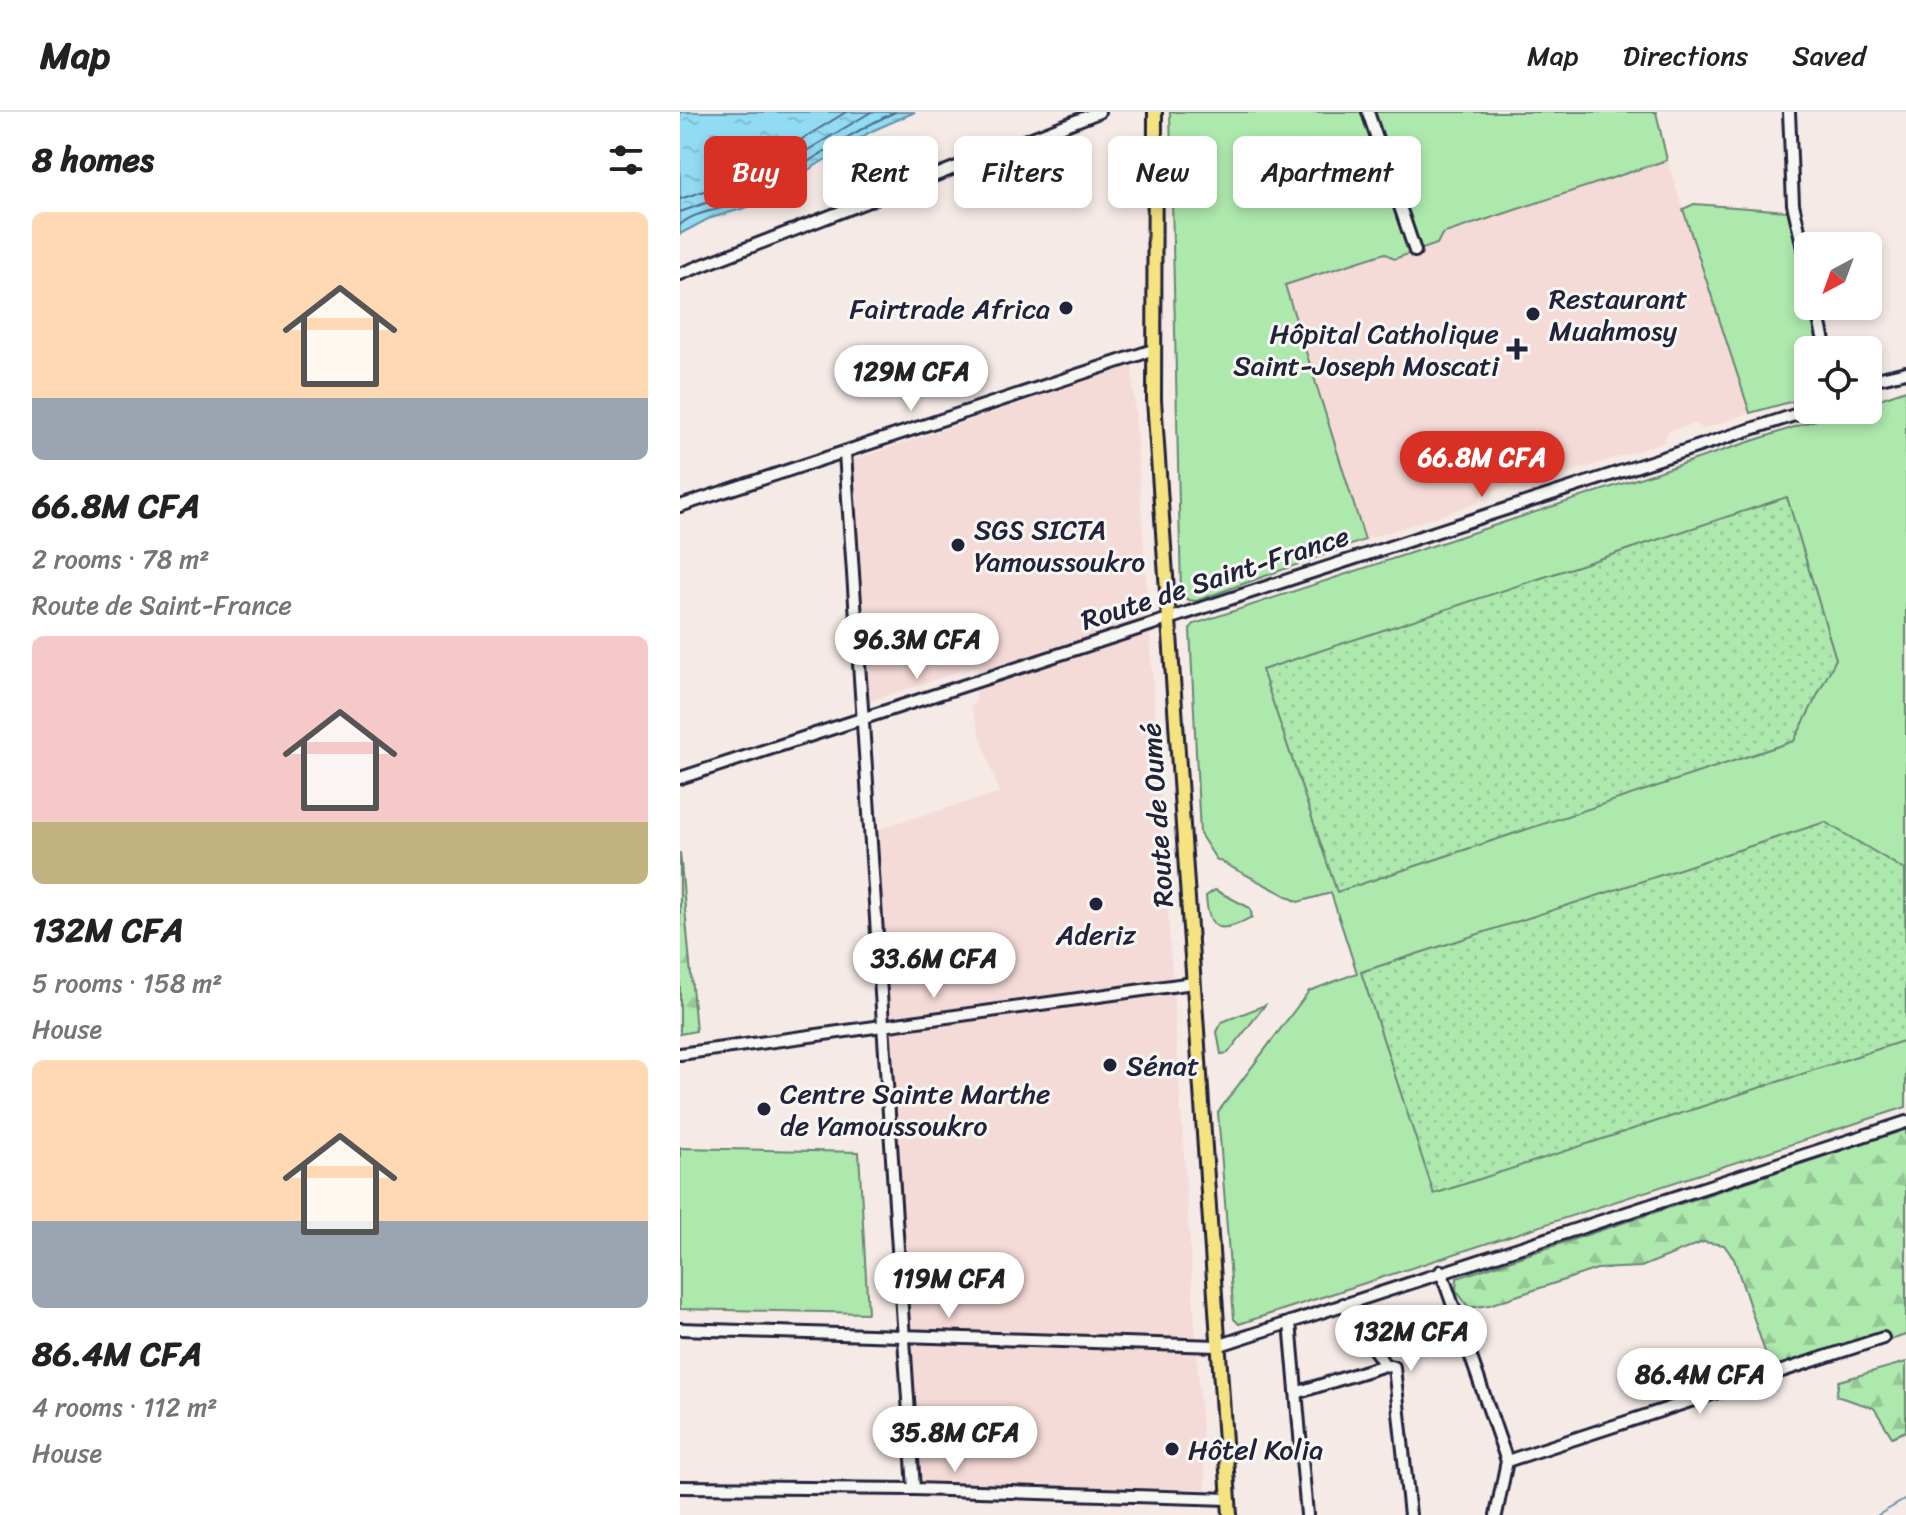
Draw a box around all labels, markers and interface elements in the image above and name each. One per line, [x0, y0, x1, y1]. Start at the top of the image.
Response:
text: Map [40, 22, 110, 89]
text: Map [1527, 31, 1579, 80]
text: Directions [1623, 31, 1748, 80]
text: Saved [1792, 31, 1866, 80]
text: 8 homes [32, 130, 154, 190]
chip: Buy [704, 136, 807, 208]
chip: Rent [823, 136, 938, 208]
chip: Filters [954, 136, 1092, 208]
chip: New [1108, 136, 1217, 208]
chip: Apartment [1233, 136, 1421, 208]
icon: filters [604, 138, 648, 182]
north arrow [1794, 232, 1882, 320]
map controls [1794, 232, 1882, 424]
icon: home [268, 264, 412, 408]
place label: Restaurant Muahmosy [1549, 274, 1687, 355]
place label: Fairtrade Africa [850, 284, 1050, 333]
marker: Fairtrade Africa [1057, 299, 1075, 317]
marker: Restaurant Muahmosy [1524, 305, 1542, 323]
place label: Hôpital Catholique Saint-Joseph Moscati [1233, 309, 1500, 390]
button: locate [1794, 336, 1882, 424]
marker: Hôpital Catholique Saint-Joseph Moscati [1506, 338, 1528, 360]
pin: 129M CFA [828, 345, 994, 413]
text: 129M CFA [852, 348, 970, 394]
pin: 66.8M CFA [1390, 431, 1574, 499]
text: 66.8M CFA [1418, 434, 1546, 480]
text: 66.8M CFA [32, 476, 200, 536]
place label: SGS SICTA Yamoussoukro [974, 505, 1145, 586]
street label: Route de Saint-France [1074, 511, 1356, 645]
text: 2 rooms · 78 m² [32, 536, 209, 582]
marker: SGS SICTA Yamoussoukro [949, 536, 967, 554]
text: Route de Saint-France [32, 582, 292, 628]
pin: 96.3M CFA [825, 613, 1009, 681]
text: 96.3M CFA [853, 616, 981, 662]
icon: home [268, 688, 412, 832]
street label: Route de Oumé [1126, 721, 1188, 909]
marker: Aderiz [1087, 895, 1105, 913]
text: 132M CFA [32, 900, 184, 960]
place label: Aderiz [1055, 910, 1137, 959]
pin: 33.6M CFA [842, 932, 1026, 1000]
text: 33.6M CFA [871, 935, 997, 981]
text: 5 rooms · 158 m² [32, 960, 223, 1006]
text: House [32, 1006, 102, 1052]
place label: Sénat [1126, 1041, 1199, 1090]
marker: Sénat [1101, 1056, 1119, 1074]
place label: Centre Sainte Marthe de Yamoussoukro [780, 1069, 1050, 1150]
marker: Centre Sainte Marthe de Yamoussoukro [755, 1100, 773, 1118]
icon: home [268, 1112, 412, 1256]
pin: 119M CFA [866, 1252, 1032, 1320]
text: 119M CFA [892, 1255, 1006, 1301]
pin: 132M CFA [1328, 1305, 1494, 1373]
text: 132M CFA [1353, 1308, 1469, 1354]
text: 86.4M CFA [32, 1324, 202, 1384]
pin: 86.4M CFA [1608, 1348, 1792, 1416]
text: 86.4M CFA [1635, 1351, 1765, 1397]
text: 4 rooms · 112 m² [32, 1384, 217, 1430]
pin: 35.8M CFA [863, 1406, 1047, 1474]
text: 35.8M CFA [890, 1409, 1020, 1455]
place label: Hôtel Kolia [1188, 1425, 1323, 1474]
text: House [32, 1430, 102, 1476]
marker: Hôtel Kolia [1163, 1440, 1181, 1458]

